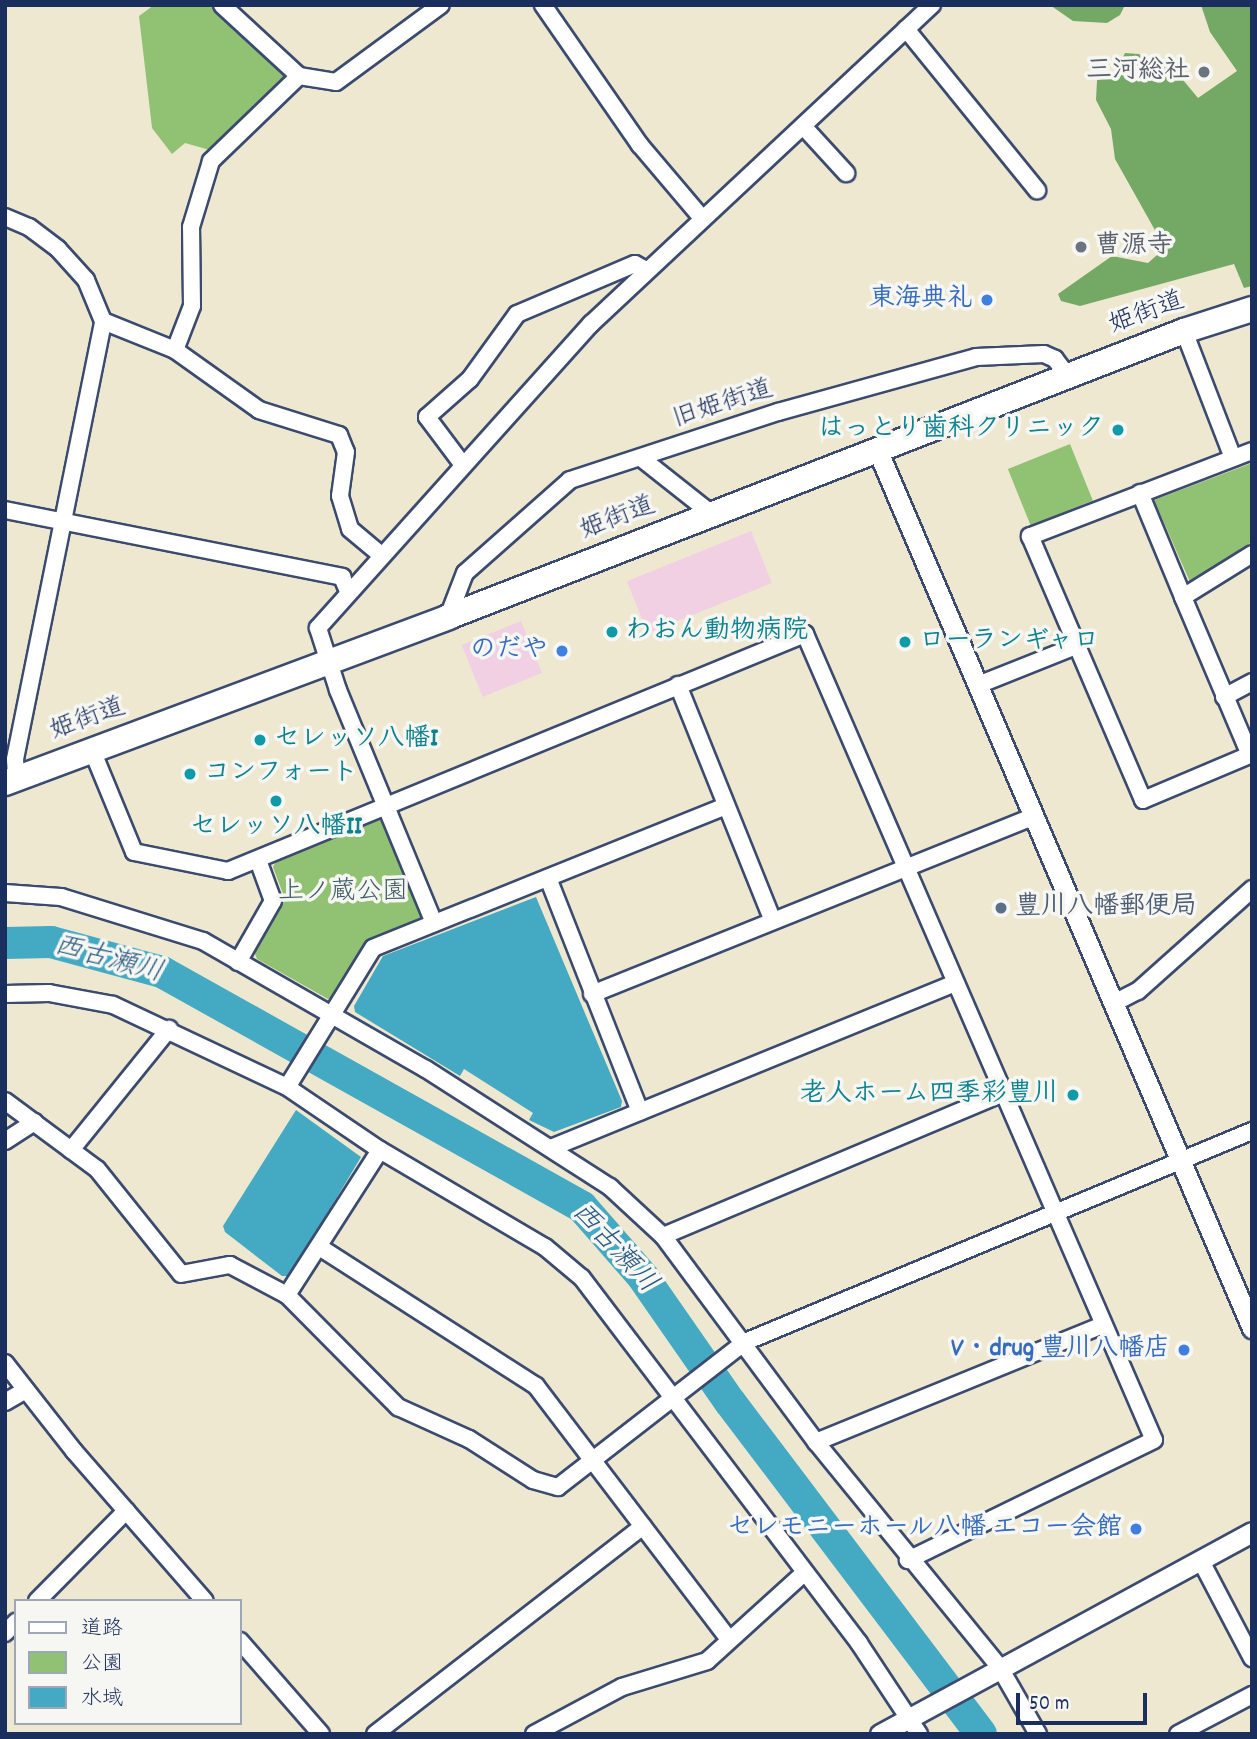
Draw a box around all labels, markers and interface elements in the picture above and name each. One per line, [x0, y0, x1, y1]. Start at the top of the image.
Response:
place label: 三河総社 [1086, 56, 1190, 88]
marker: 三河総社 [1196, 64, 1212, 80]
place label: 曹源寺 [1095, 231, 1173, 263]
marker: 曹源寺 [1073, 239, 1089, 255]
place label: 東海典礼 [869, 284, 973, 316]
street label: 姫街道 [1105, 286, 1189, 342]
marker: 東海典礼 [979, 292, 995, 308]
street label: 旧姫街道 [669, 374, 777, 436]
place label: はっとり歯科クリニック [818, 414, 1104, 446]
marker: はっとり歯科クリニック [1110, 422, 1126, 438]
street label: 姫街道 [576, 490, 660, 548]
place label: わおん動物病院 [626, 616, 808, 648]
marker: わおん動物病院 [604, 624, 620, 640]
place label: ローランギャロ [919, 626, 1101, 658]
marker: ローランギャロ [897, 634, 913, 650]
place label: のだや [470, 635, 548, 667]
marker: のだや [554, 643, 570, 659]
street label: 姫街道 [46, 692, 130, 748]
place label: セレッソ八幡I [274, 724, 438, 756]
marker: セレッソ八幡I [252, 732, 268, 748]
place label: コンフォート [204, 758, 360, 790]
marker: コンフォート [182, 766, 198, 782]
marker: セレッソ八幡II [268, 793, 284, 809]
place label: セレッソ八幡II [190, 812, 362, 844]
park label: 上ノ蔵公園 [278, 877, 408, 909]
place label: 豊川八幡郵便局 [1015, 892, 1197, 924]
marker: 豊川八幡郵便局 [993, 900, 1009, 916]
water label: 西古瀬川 [50, 930, 166, 992]
place label: 老人ホーム四季彩豊川 [799, 1079, 1059, 1111]
marker: 老人ホーム四季彩豊川 [1065, 1087, 1081, 1103]
water label: 西古瀬川 [563, 1197, 663, 1301]
place label: V・drug 豊川八幡店 [951, 1334, 1170, 1366]
marker: V・drug 豊川八幡店 [1176, 1342, 1192, 1358]
place label: セレモニーホール八幡 エコー会館 [726, 1513, 1122, 1545]
marker: セレモニーホール八幡 エコー会館 [1128, 1521, 1144, 1537]
legend [14, 1599, 242, 1725]
text: 道路 [81, 1615, 123, 1645]
text: 公園 [81, 1650, 123, 1680]
scale bar [1019, 1680, 1150, 1724]
text: 水域 [81, 1685, 123, 1715]
text: 50 m [1029, 1690, 1069, 1720]

